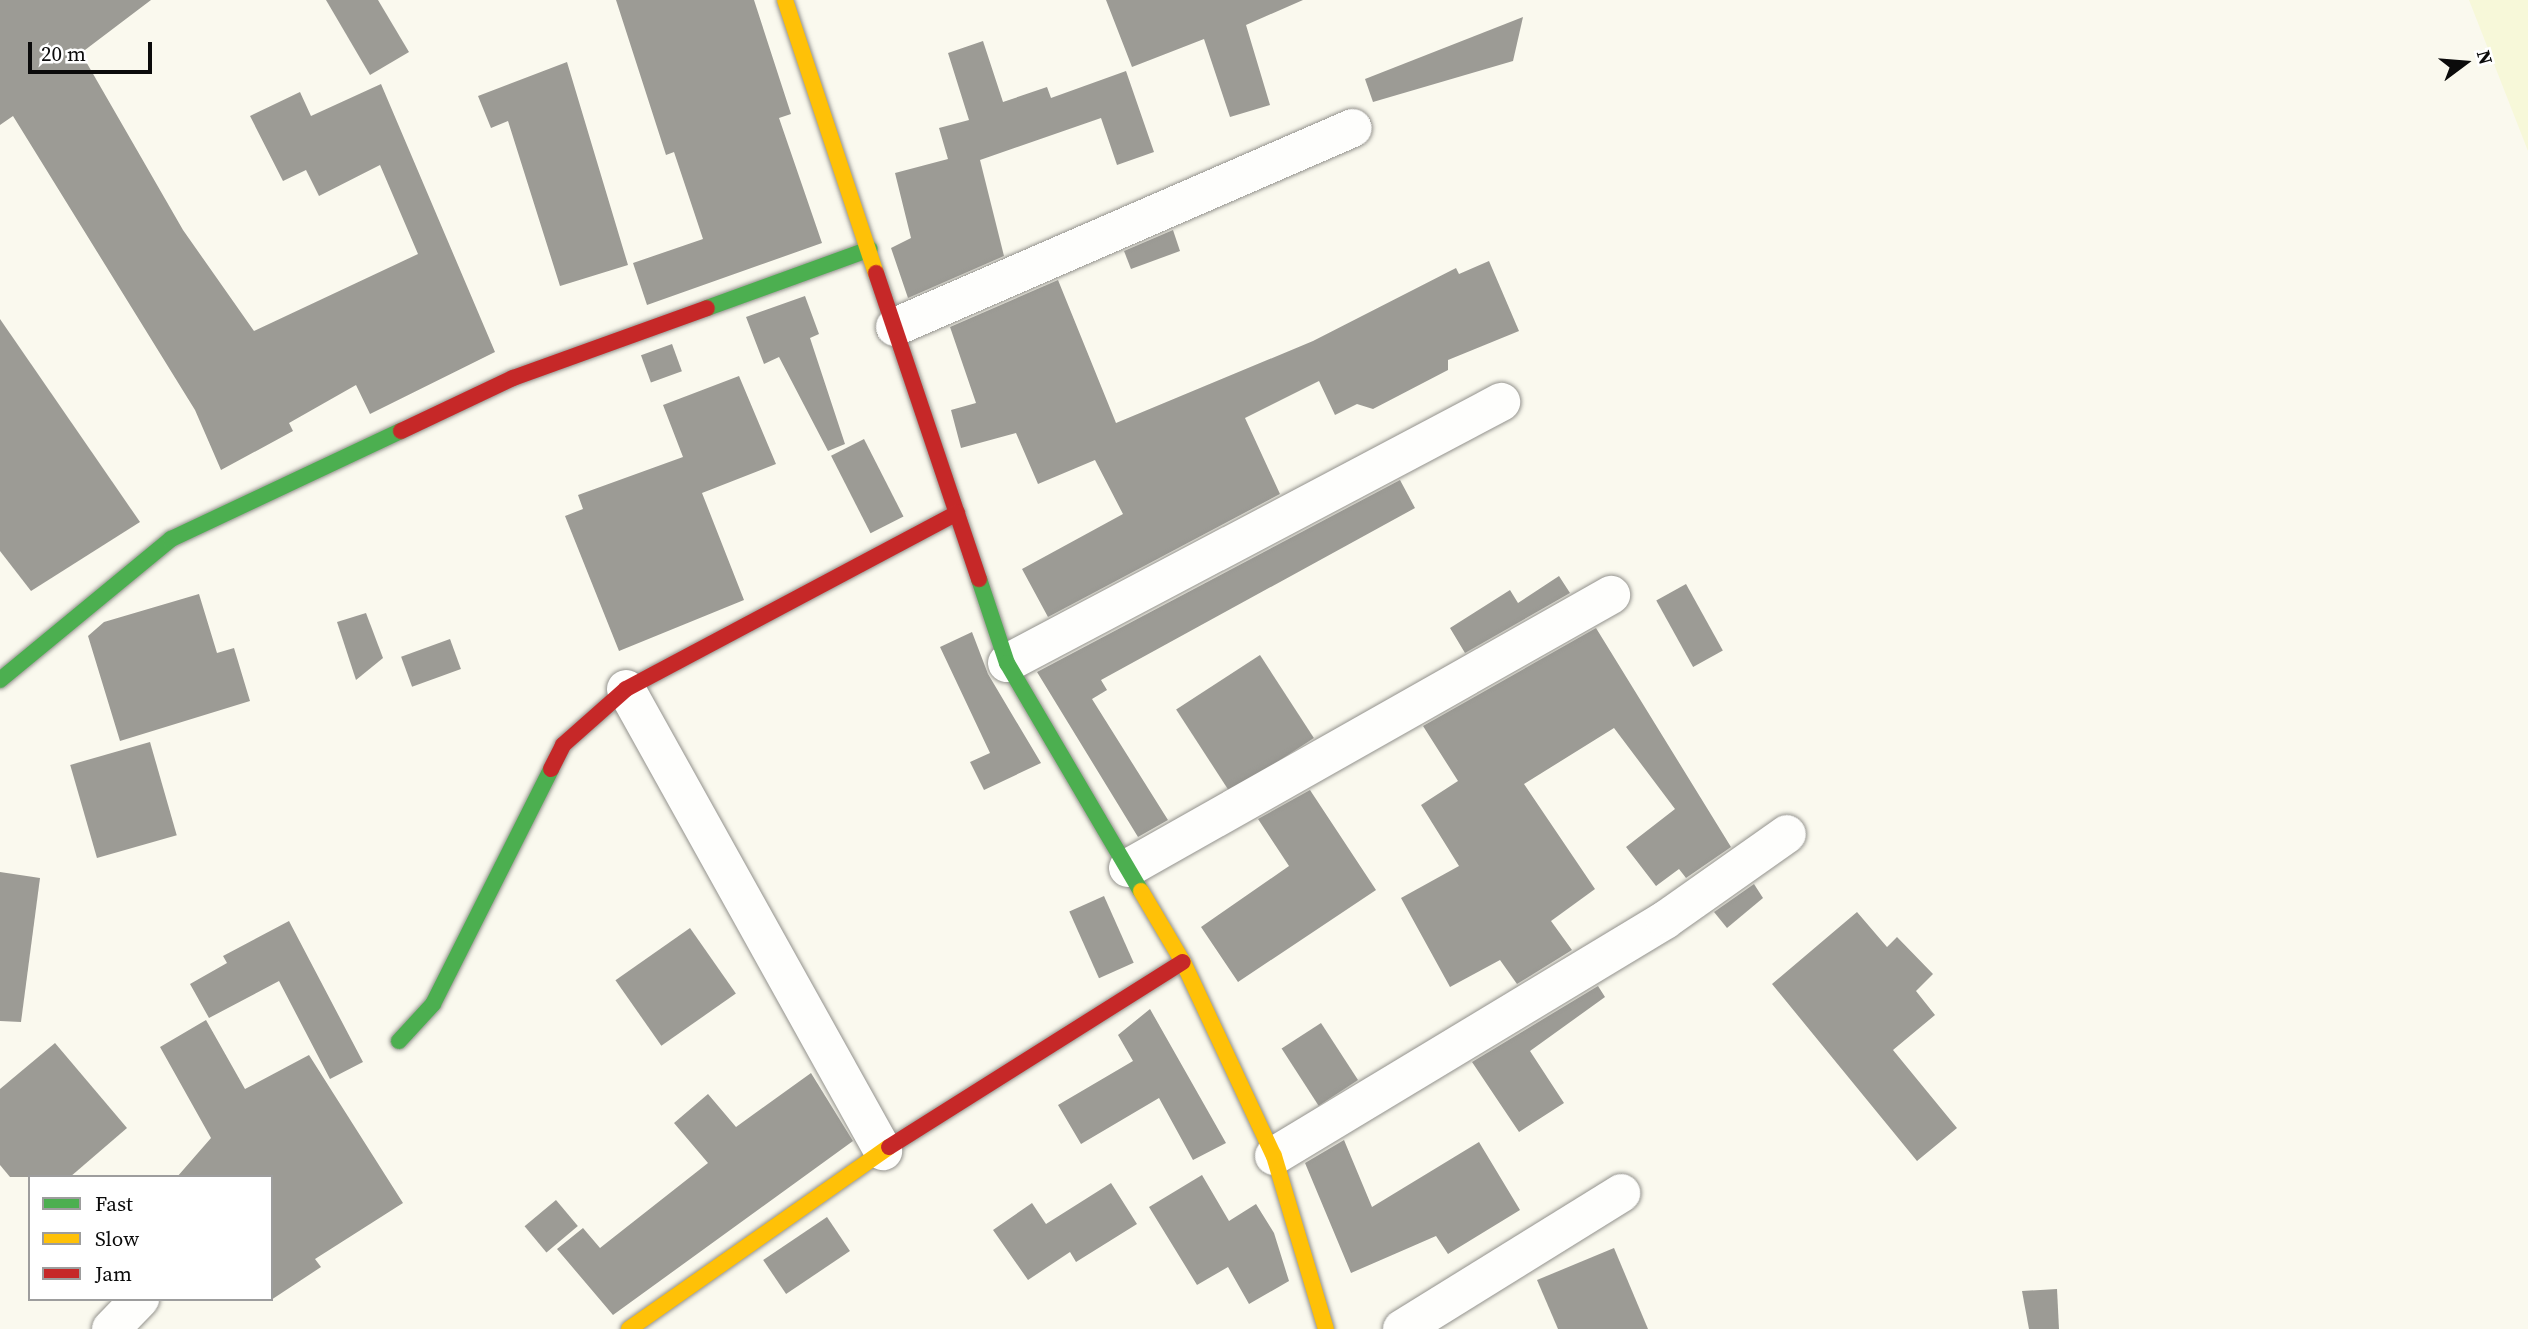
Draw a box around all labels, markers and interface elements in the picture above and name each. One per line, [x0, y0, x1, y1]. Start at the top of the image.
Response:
scale bar [32, 28, 156, 72]
north arrow [2430, 28, 2500, 98]
text: 20 m [41, 39, 86, 68]
text: N [2471, 47, 2500, 67]
legend [28, 1175, 273, 1301]
text: Fast [95, 1189, 133, 1218]
text: Slow [95, 1224, 139, 1253]
text: Jam [95, 1259, 132, 1288]

